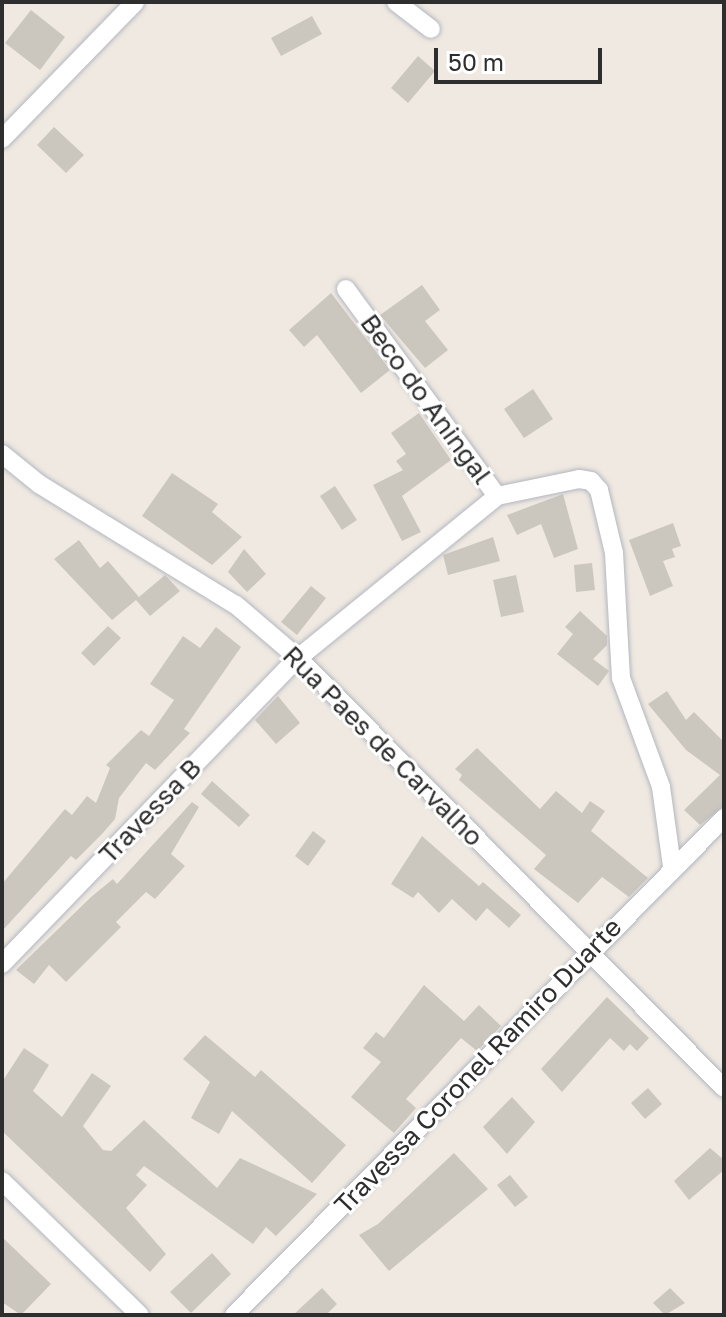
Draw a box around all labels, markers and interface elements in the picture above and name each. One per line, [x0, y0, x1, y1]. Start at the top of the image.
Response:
scale bar [438, 32, 606, 82]
text: 50 m [448, 47, 504, 76]
street label: Beco do Aningal [354, 308, 498, 490]
street label: Rua Paes de Carvalho [276, 639, 490, 853]
street label: Travessa B [93, 752, 207, 870]
street label: Travessa Coronel Ramiro Duarte [328, 912, 628, 1220]

